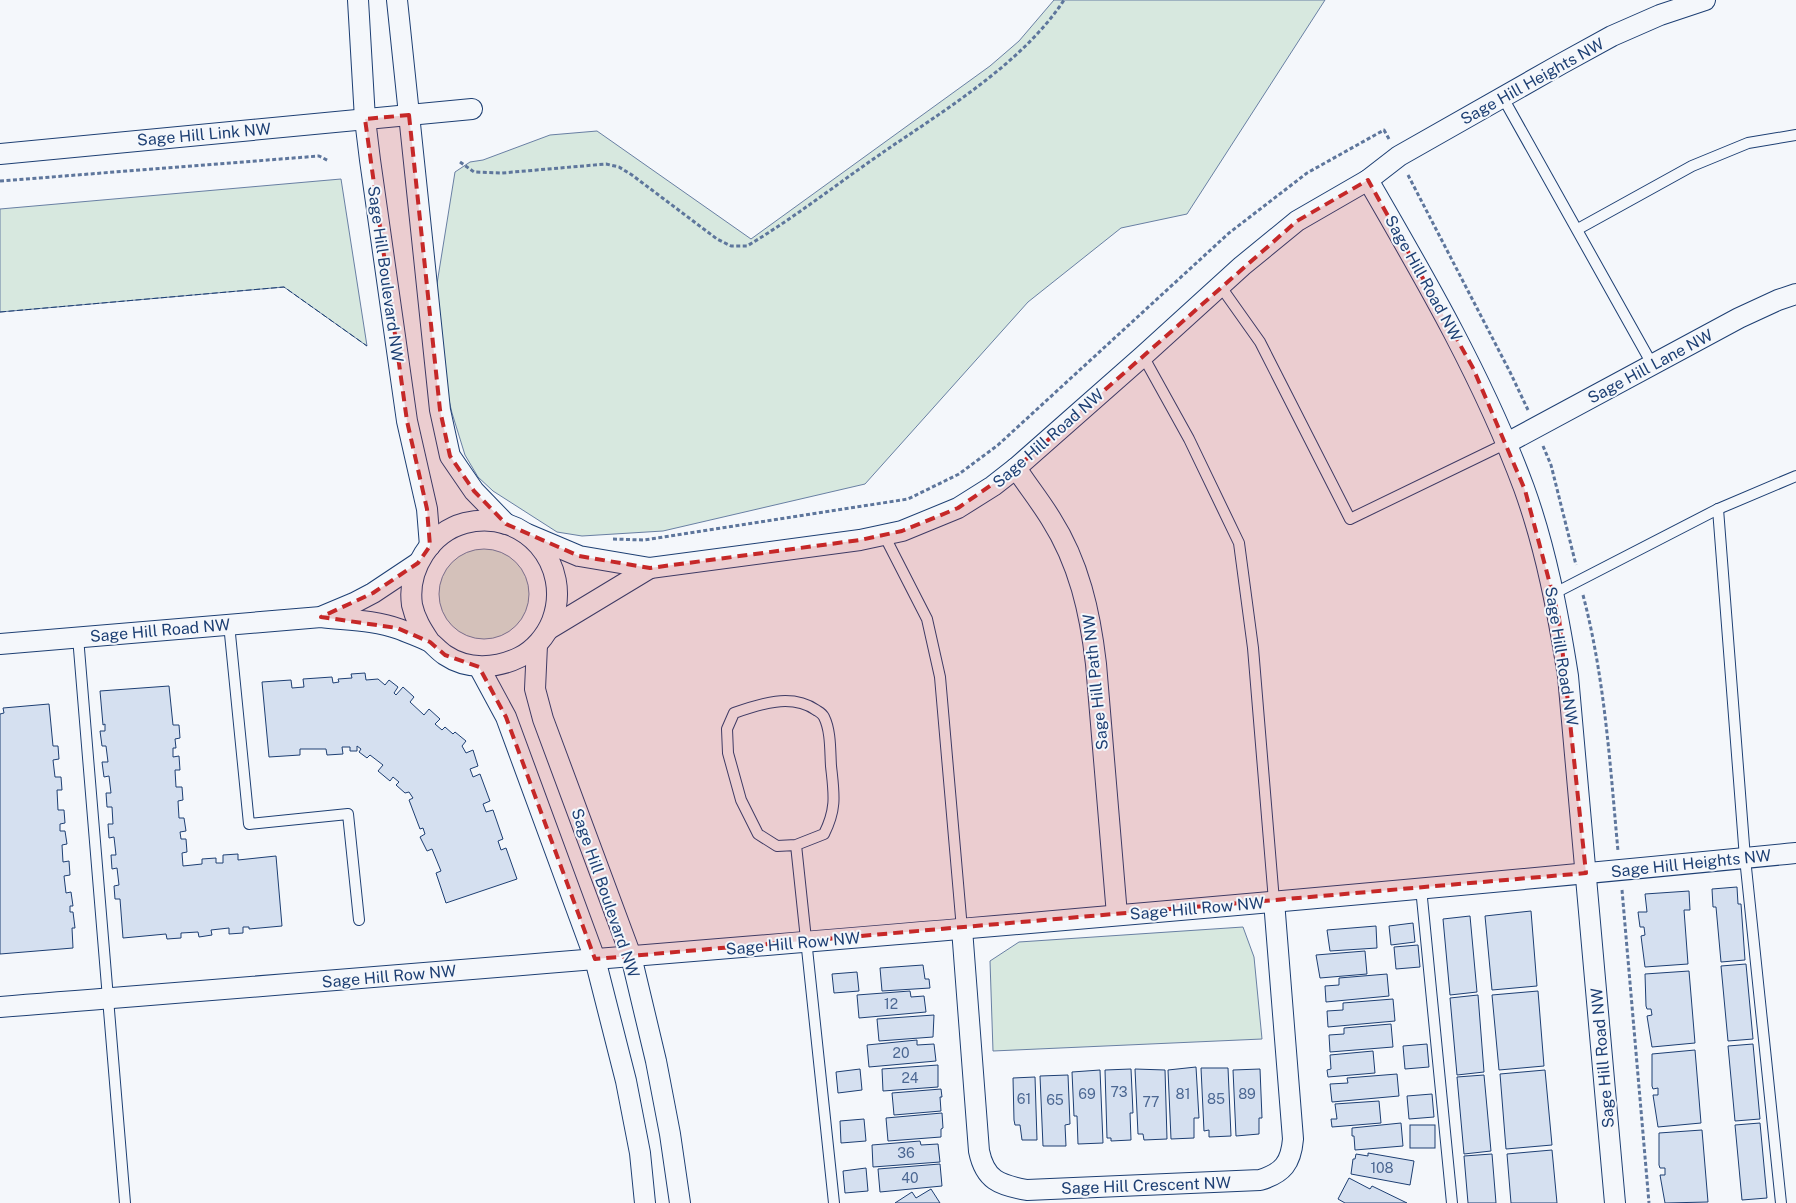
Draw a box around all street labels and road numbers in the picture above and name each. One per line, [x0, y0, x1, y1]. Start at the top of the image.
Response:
street label: Sage Hill Heights NW [1457, 34, 1607, 129]
street label: Sage Hill Link NW [136, 119, 272, 150]
street label: Sage Hill Boulevard NW [364, 185, 407, 363]
street label: Sage Hill Road NW [1381, 212, 1466, 344]
street label: Sage Hill Lane NW [1584, 325, 1716, 407]
street label: Sage Hill Road NW [989, 385, 1108, 492]
street label: Sage Hill Road NW [1541, 585, 1582, 727]
street label: Sage Hill Path NW [1079, 613, 1112, 751]
street label: Sage Hill Road NW [89, 615, 231, 646]
street label: Sage Hill Boulevard NW [568, 806, 643, 980]
street label: Sage Hill Heights NW [1610, 846, 1772, 881]
street label: Sage Hill Row NW [1129, 893, 1265, 924]
street label: Sage Hill Row NW [725, 928, 861, 959]
street label: Sage Hill Row NW [321, 961, 457, 992]
street label: Sage Hill Road NW [1587, 987, 1618, 1129]
street label: Sage Hill Crescent NW [1061, 1173, 1231, 1198]

